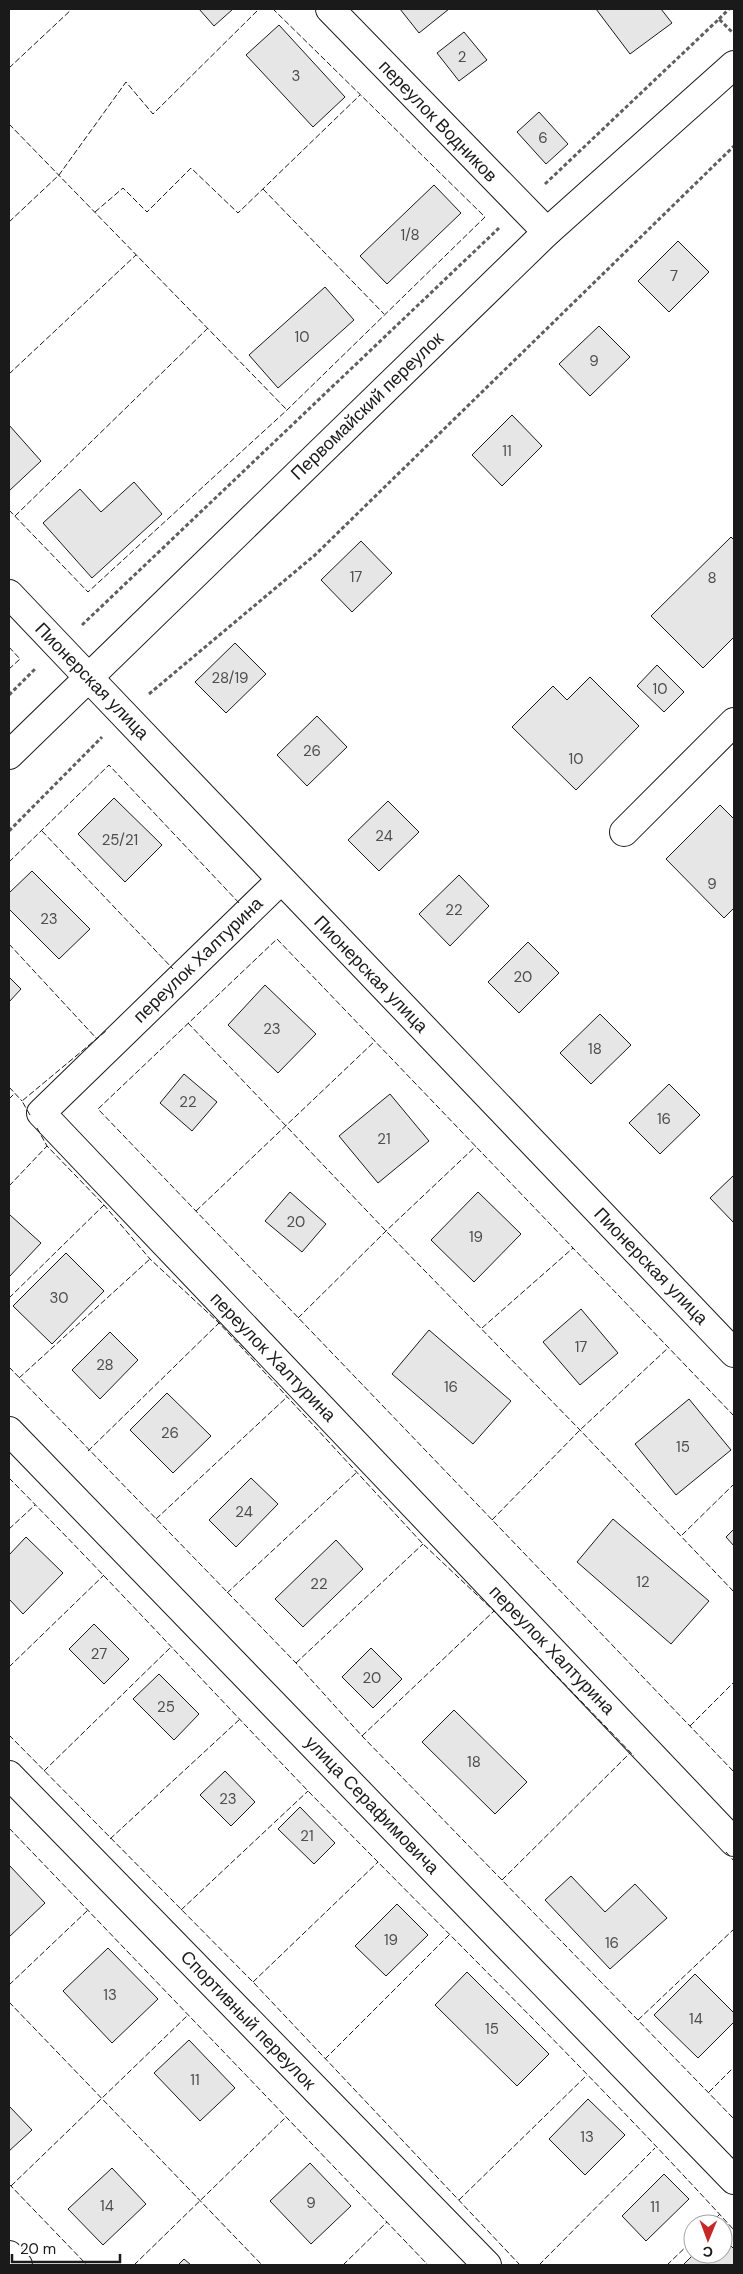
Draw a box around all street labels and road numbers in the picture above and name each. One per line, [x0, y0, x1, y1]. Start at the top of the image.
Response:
street label: переулок Водников [373, 55, 503, 187]
street label: Первомайский переулок [286, 327, 449, 485]
street label: Пионерская улица [30, 617, 155, 746]
street label: переулок Халтурина [128, 891, 269, 1028]
street label: Пионерская улица [309, 910, 434, 1039]
street label: Пионерская улица [589, 1202, 714, 1331]
street label: переулок Халтурина [205, 1287, 342, 1428]
street label: переулок Халтурина [484, 1580, 621, 1721]
street label: улица Серафимовича [300, 1731, 445, 1880]
street label: Спортивный переулок [175, 1945, 321, 2095]

